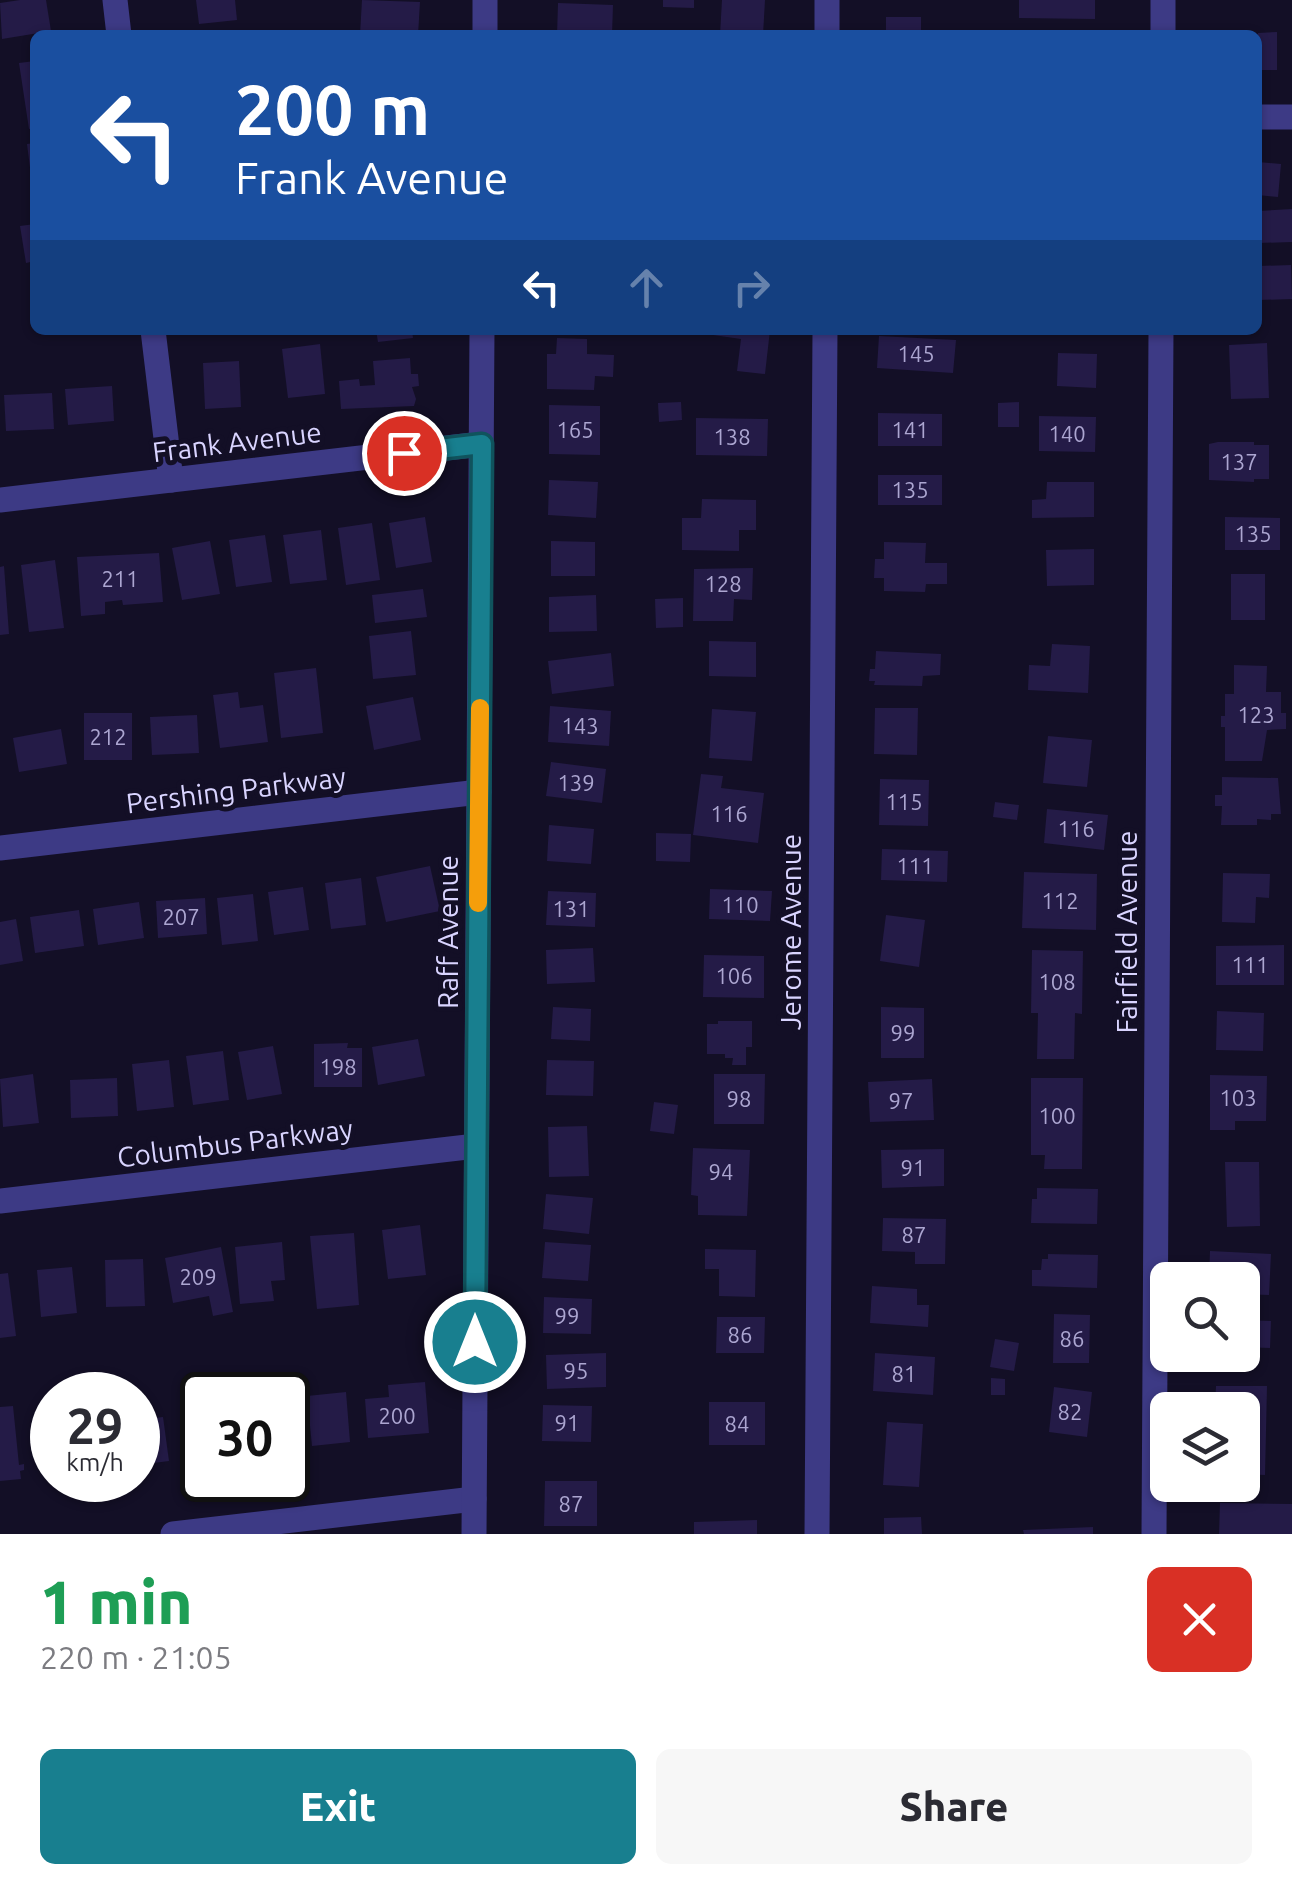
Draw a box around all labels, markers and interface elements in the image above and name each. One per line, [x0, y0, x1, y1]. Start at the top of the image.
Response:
icon: left [70, 70, 200, 200]
text: 200 m [235, 70, 430, 148]
text: Frank Avenue [235, 152, 508, 203]
icon: left [514, 260, 569, 315]
icon: ahead [619, 260, 674, 315]
icon: right [724, 260, 779, 315]
house number: 145 [897, 341, 935, 366]
pin [362, 411, 447, 496]
street label: Frank Avenue [151, 416, 323, 467]
house number: 165 [556, 417, 594, 442]
house number: 141 [891, 417, 929, 442]
house number: 140 [1048, 421, 1086, 446]
house number: 138 [713, 424, 751, 449]
icon: arrive [377, 426, 432, 481]
house number: 137 [1220, 449, 1258, 474]
house number: 135 [891, 477, 929, 502]
house number: 135 [1234, 521, 1272, 546]
house number: 211 [101, 566, 139, 591]
house number: 128 [704, 571, 742, 596]
house number: 123 [1237, 702, 1275, 727]
house number: 143 [561, 713, 599, 738]
house number: 212 [89, 724, 127, 749]
street label: Pershing Parkway [124, 761, 347, 818]
house number: 139 [557, 770, 595, 795]
house number: 115 [885, 789, 923, 814]
house number: 116 [710, 801, 748, 826]
house number: 116 [1057, 816, 1095, 841]
street label: Fairfield Avenue [1111, 831, 1142, 1033]
street label: Jerome Avenue [775, 834, 806, 1030]
house number: 111 [896, 853, 934, 878]
street label: Raff Avenue [432, 855, 463, 1009]
house number: 112 [1041, 888, 1079, 913]
house number: 110 [721, 892, 759, 917]
house number: 131 [552, 896, 590, 921]
house number: 207 [162, 904, 200, 929]
house number: 111 [1231, 952, 1269, 977]
house number: 106 [715, 963, 753, 988]
house number: 108 [1038, 969, 1076, 994]
house number: 99 [891, 1020, 915, 1045]
house number: 198 [319, 1054, 357, 1079]
house number: 103 [1219, 1085, 1257, 1110]
house number: 98 [727, 1086, 751, 1111]
house number: 97 [889, 1088, 913, 1113]
house number: 100 [1038, 1103, 1076, 1128]
street label: Columbus Parkway [115, 1113, 355, 1172]
house number: 91 [901, 1155, 925, 1180]
house number: 94 [709, 1159, 733, 1184]
house number: 87 [902, 1222, 926, 1247]
map controls [1150, 1262, 1260, 1502]
button: search [1150, 1262, 1260, 1372]
house number: 209 [179, 1264, 217, 1289]
position arrow [423, 1290, 527, 1394]
house number: 99 [555, 1303, 579, 1328]
house number: 86 [728, 1322, 752, 1347]
house number: 86 [1060, 1326, 1084, 1351]
house number: 95 [564, 1358, 588, 1383]
house number: 81 [892, 1361, 916, 1386]
speed limit sign: 30 [180, 1372, 310, 1502]
button: layers [1150, 1392, 1260, 1502]
text: 29 [67, 1397, 123, 1453]
house number: 82 [1058, 1399, 1082, 1424]
house number: 200 [378, 1403, 416, 1428]
house number: 91 [555, 1410, 579, 1435]
house number: 84 [725, 1411, 749, 1436]
text: km/h [66, 1448, 124, 1476]
house number: 87 [559, 1491, 583, 1516]
button: close [1147, 1567, 1252, 1672]
text: 1 min [40, 1568, 193, 1635]
text: 220 m · 21:05 [40, 1639, 232, 1675]
button: Exit [40, 1749, 636, 1864]
button: Share [656, 1749, 1252, 1864]

